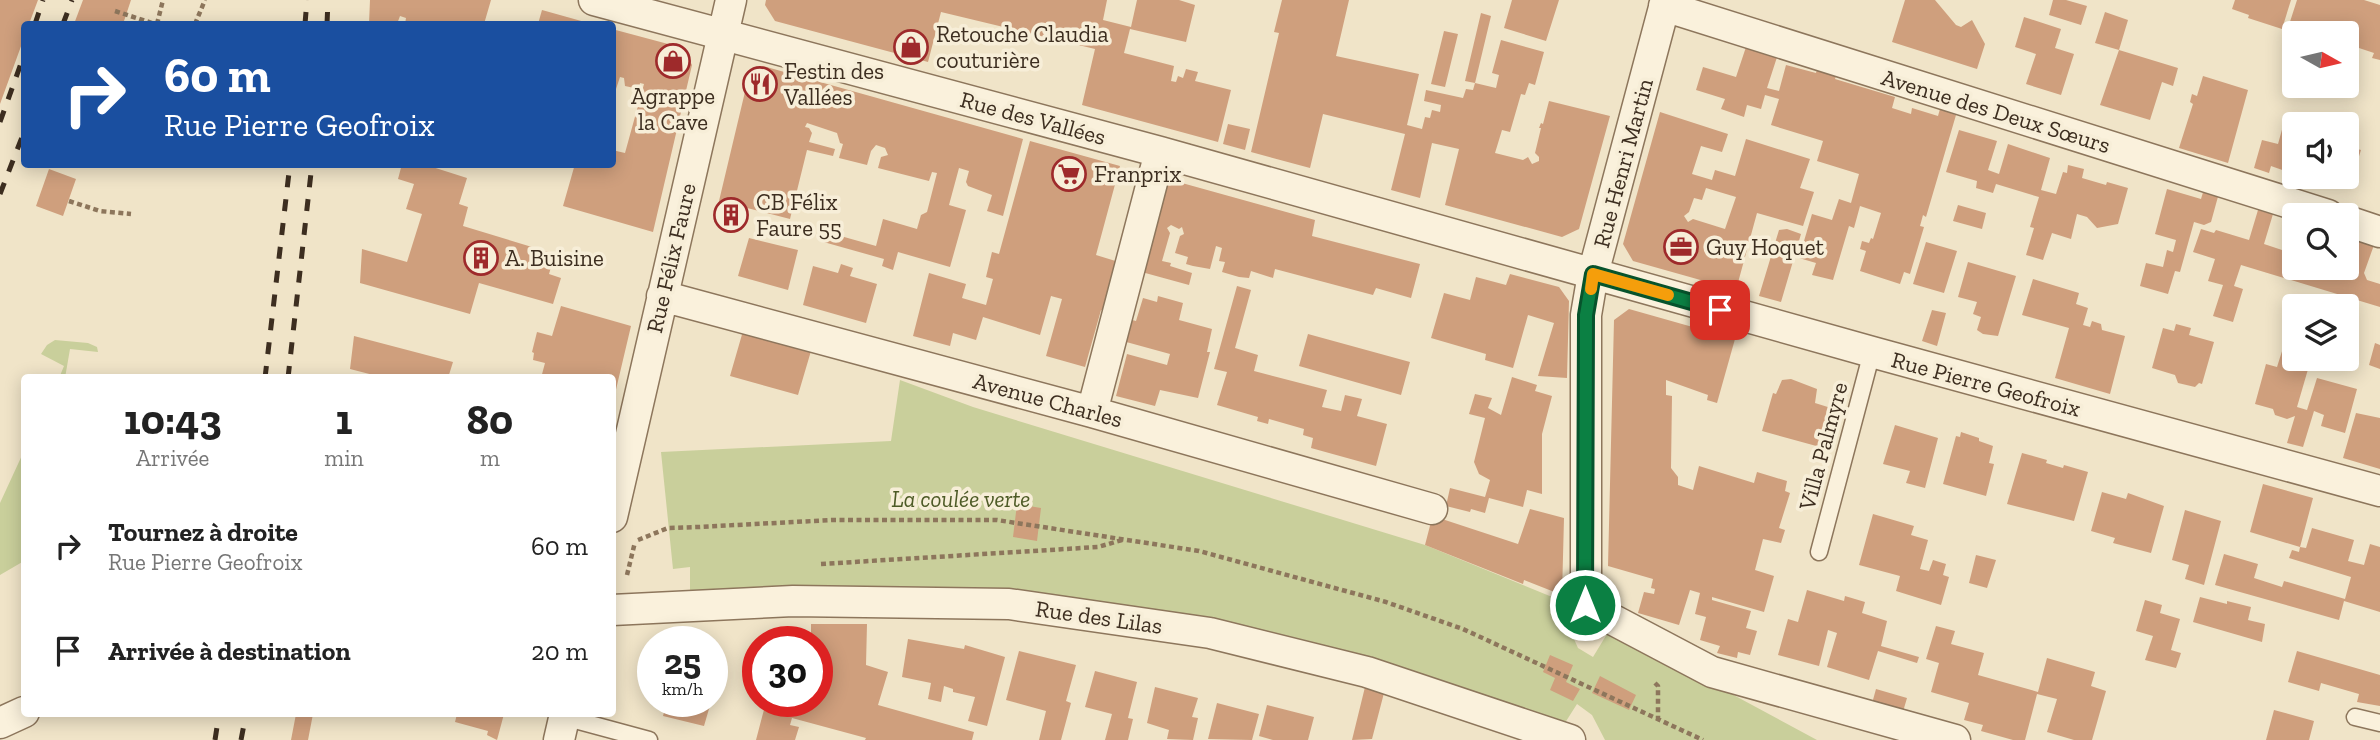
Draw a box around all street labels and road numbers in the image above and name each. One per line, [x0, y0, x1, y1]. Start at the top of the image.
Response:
street label: Avenue des Deux Sœurs [1878, 63, 2114, 159]
street label: Rue Henri Martin [1587, 75, 1659, 251]
street label: Rue des Vallées [957, 85, 1109, 151]
street label: Rue Félix Faure [640, 180, 702, 336]
street label: Rue Pierre Geofroix [1888, 345, 2084, 423]
street label: Avenue Charles [970, 367, 1126, 433]
street label: Villa Palmyre [1792, 379, 1854, 514]
street label: Rue des Lilas [1034, 594, 1164, 640]

